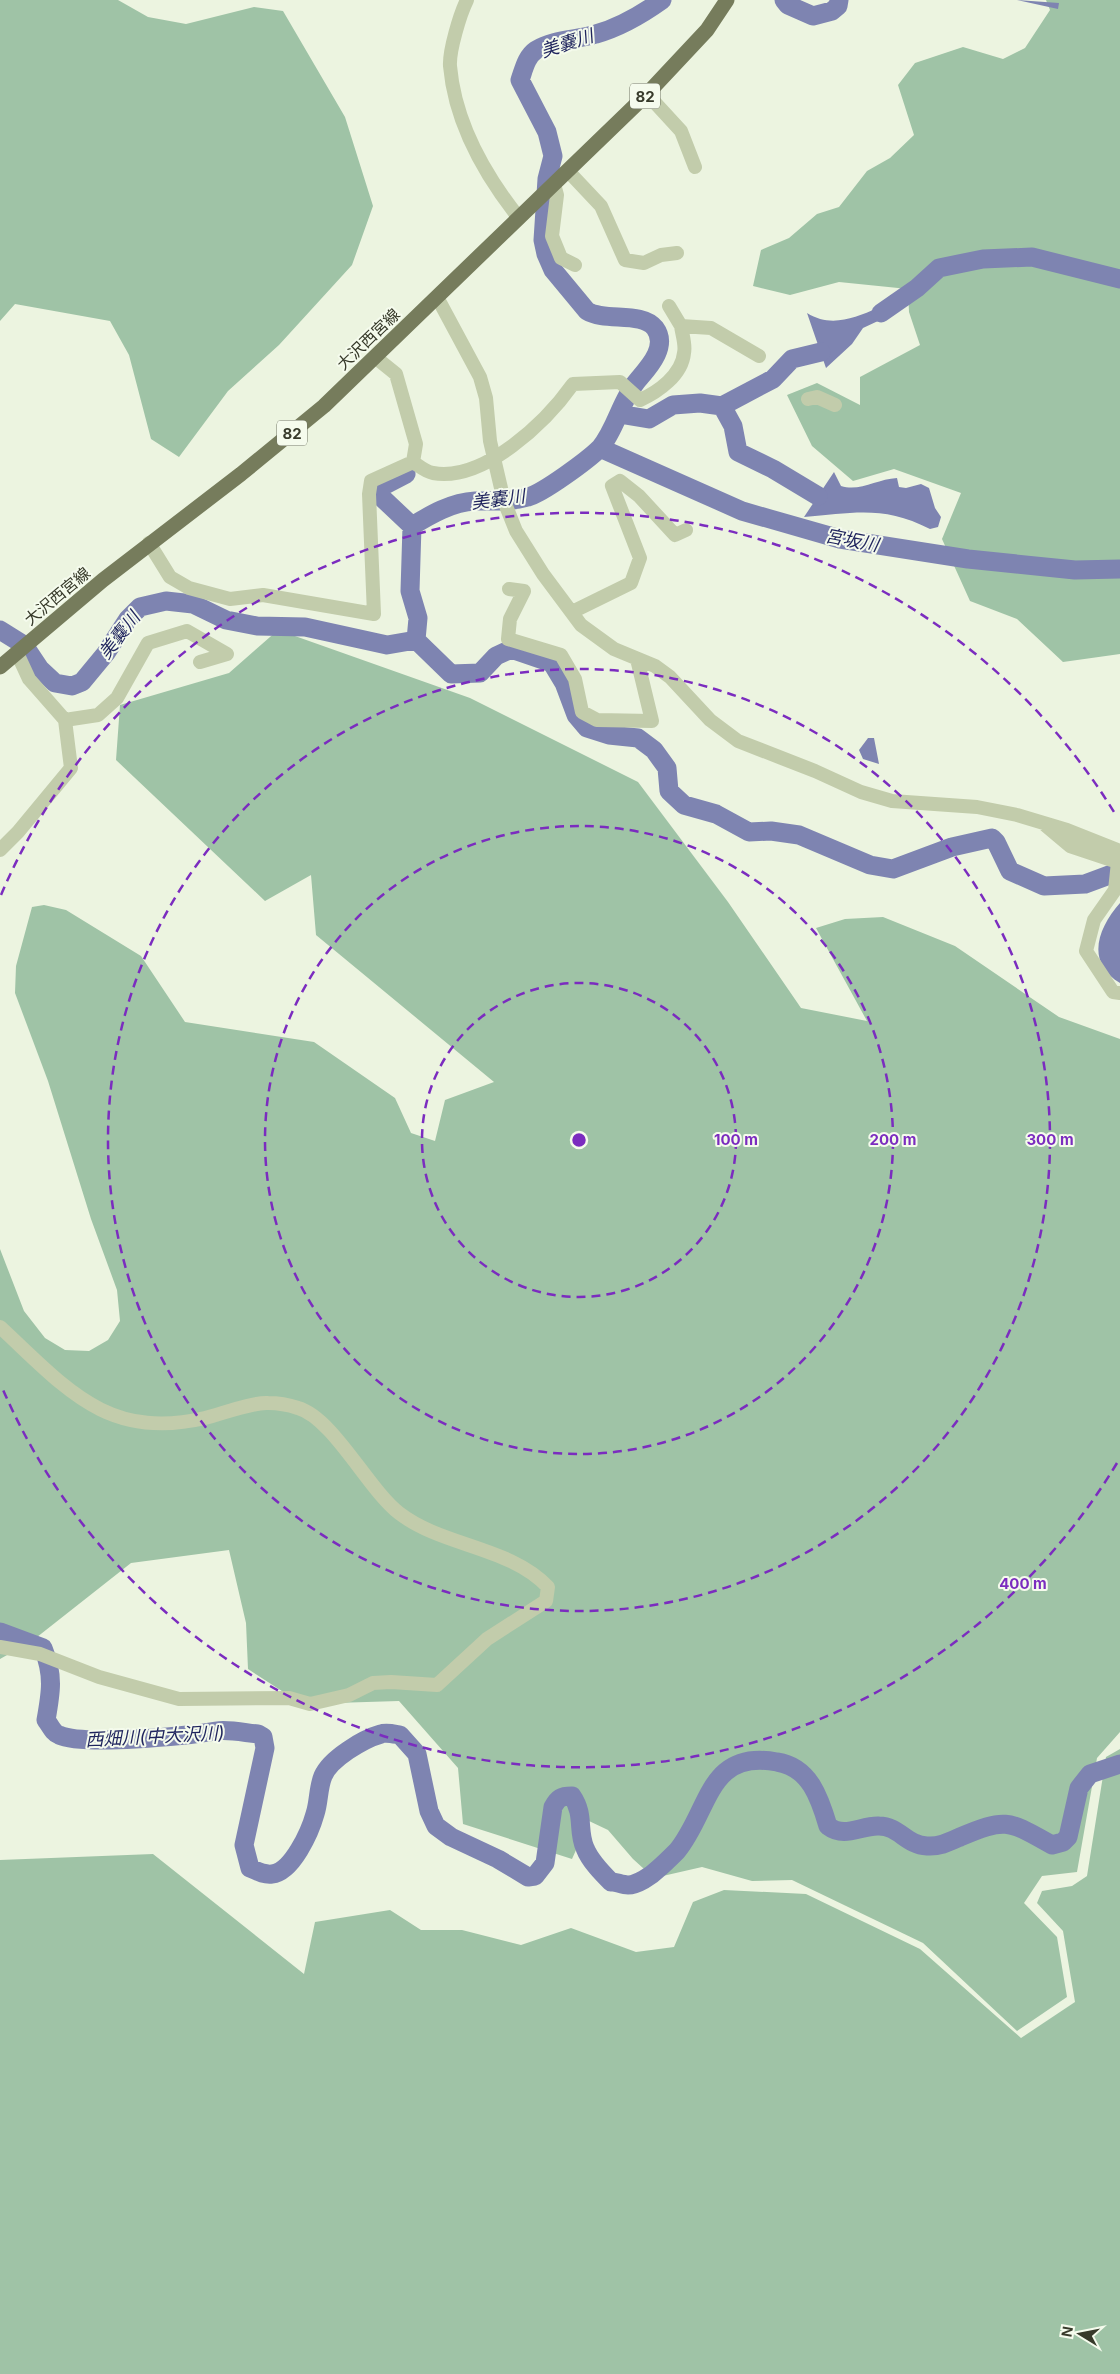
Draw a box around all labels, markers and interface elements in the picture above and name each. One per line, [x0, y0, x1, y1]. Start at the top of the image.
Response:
water label: 美嚢川 [538, 24, 598, 61]
road number: 82 [630, 84, 660, 108]
street label: 大沢西宮線 [332, 304, 404, 374]
road number: 82 [277, 420, 307, 446]
water label: 美嚢川 [470, 485, 528, 513]
water label: 宮坂川 [823, 525, 882, 556]
street label: 大沢西宮線 [20, 563, 94, 629]
water label: 美嚢川 [94, 606, 145, 663]
text: 100 m [714, 1130, 758, 1149]
text: 200 m [870, 1130, 916, 1149]
text: 300 m [1026, 1130, 1074, 1149]
centre of rings [570, 1131, 588, 1149]
text: 400 m [999, 1574, 1047, 1593]
water label: 西畑川(中大沢川) [85, 1722, 225, 1750]
north arrow [1055, 2309, 1105, 2359]
text: N [1057, 2325, 1076, 2338]

